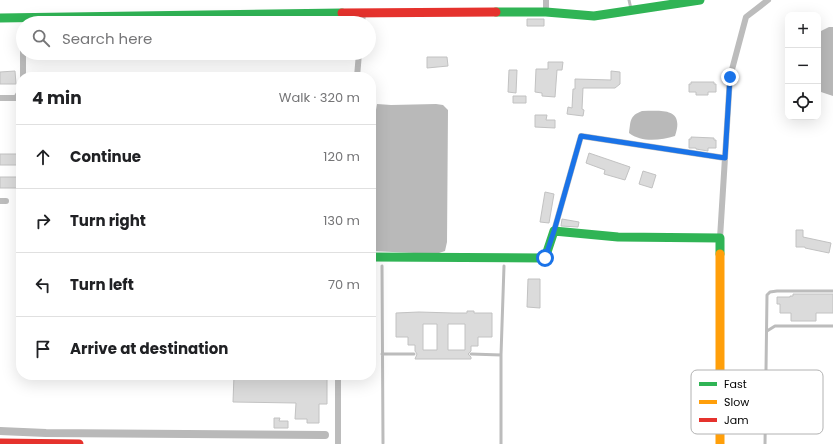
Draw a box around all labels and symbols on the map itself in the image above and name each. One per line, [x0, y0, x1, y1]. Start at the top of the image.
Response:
route end [721, 68, 739, 86]
route start [536, 249, 554, 267]
legend [691, 370, 823, 434]
text: Fast [724, 376, 747, 392]
text: Slow [724, 394, 749, 410]
text: Jam [724, 412, 749, 428]

